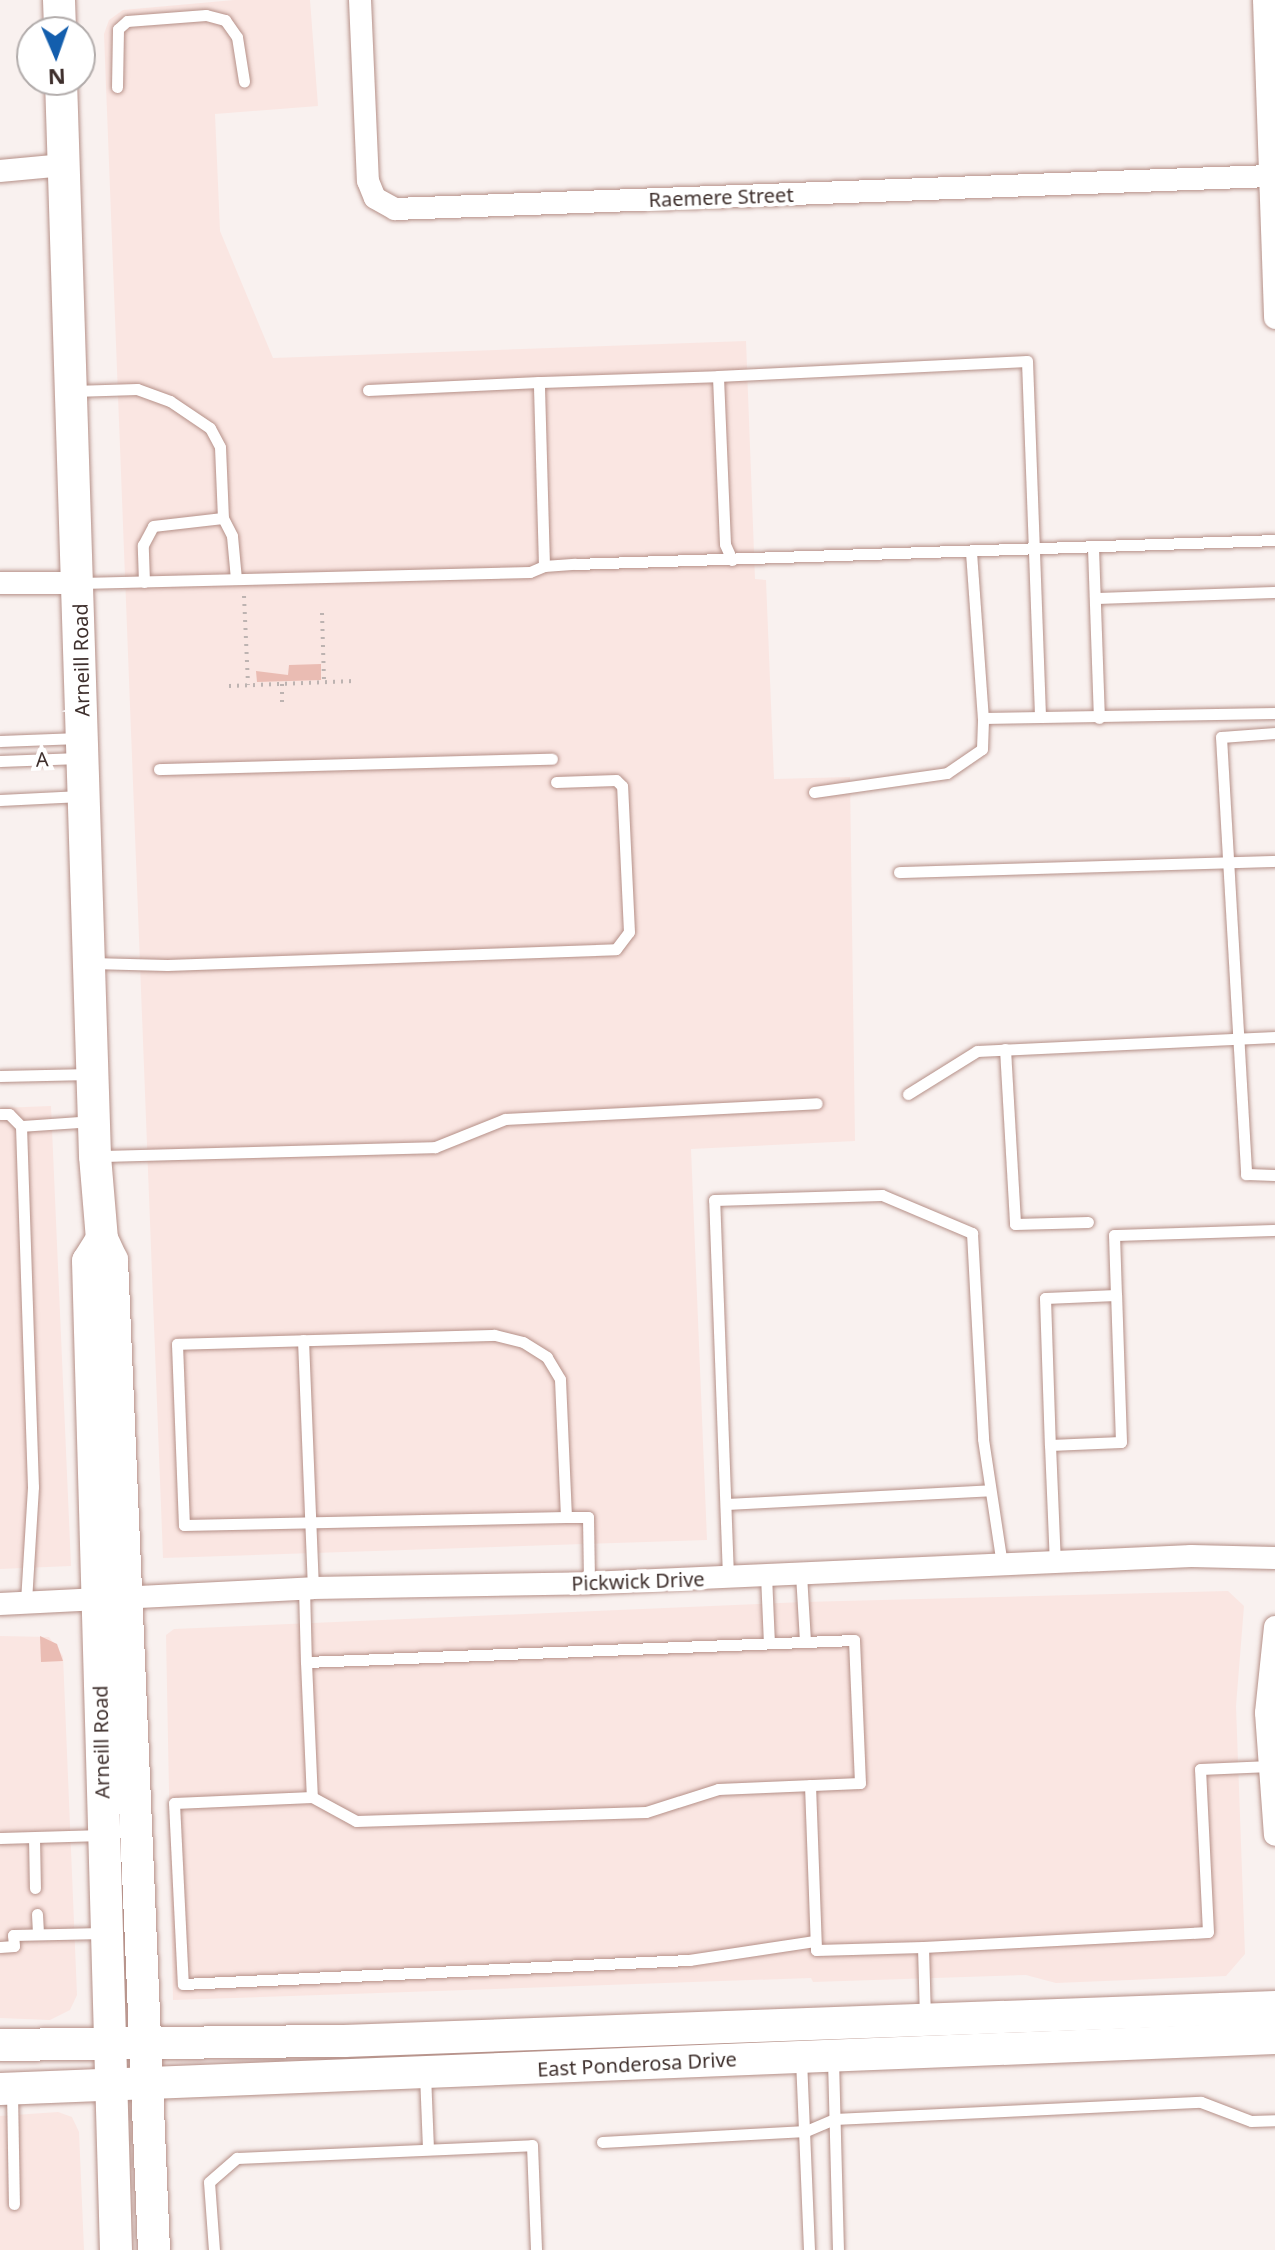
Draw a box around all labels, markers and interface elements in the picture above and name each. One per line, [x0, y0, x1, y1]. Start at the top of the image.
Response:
north arrow [16, 16, 96, 96]
text: N [47, 63, 66, 93]
street label: Raemere Street [648, 182, 794, 212]
street label: Arneill Road [68, 603, 94, 717]
street label: A [35, 747, 49, 771]
street label: Pickwick Drive [571, 1567, 705, 1595]
street label: Arneill Road [88, 1685, 114, 1799]
street label: East Ponderosa Drive [537, 2047, 737, 2081]

